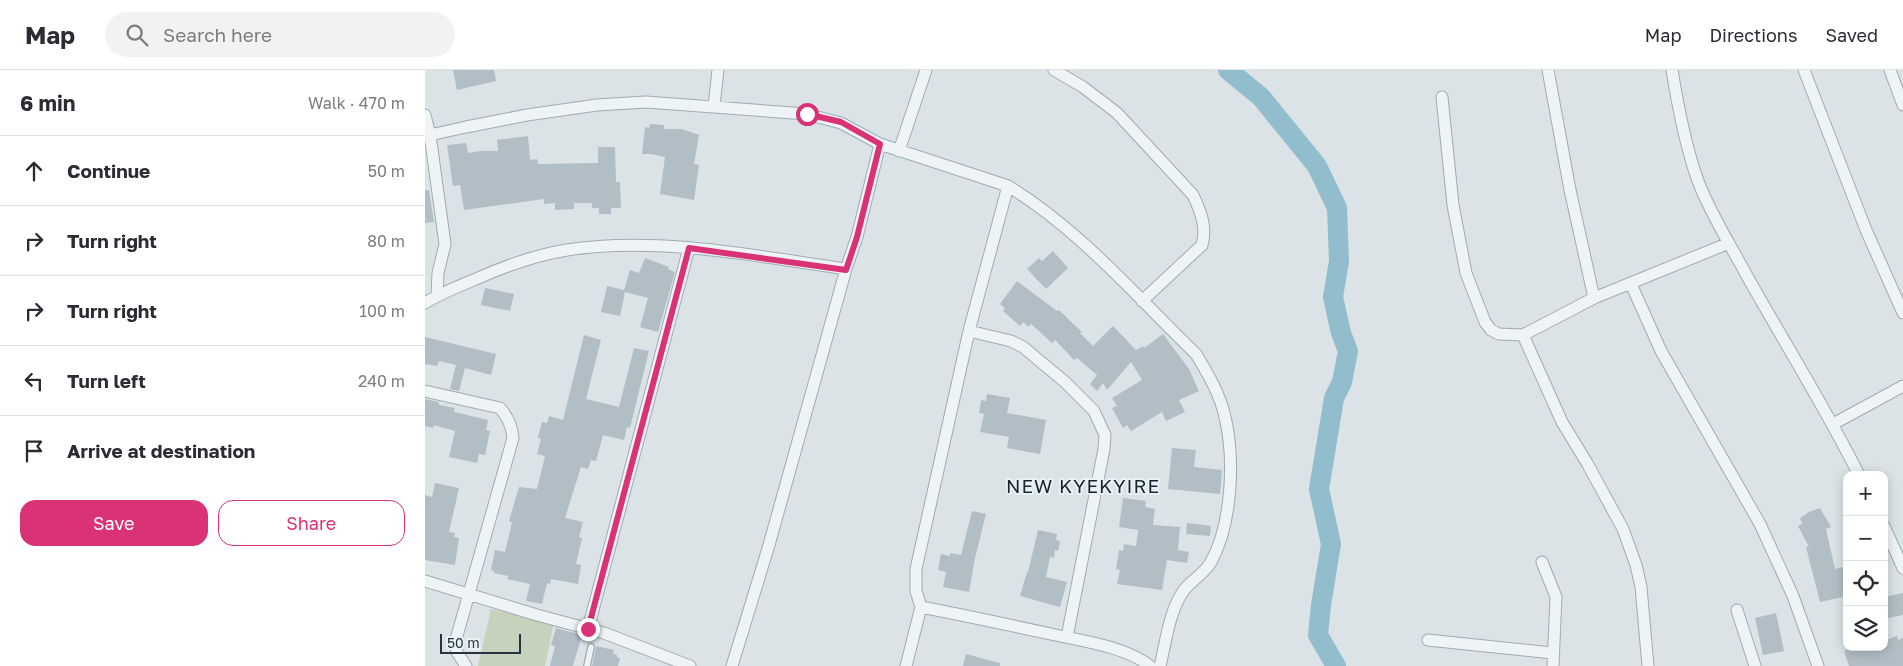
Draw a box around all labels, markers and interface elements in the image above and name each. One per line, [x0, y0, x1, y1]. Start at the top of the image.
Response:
search box [105, 12, 455, 57]
text: Map [25, 20, 75, 49]
icon: search [123, 21, 151, 49]
text: Search here [163, 23, 272, 46]
text: Map [1645, 24, 1681, 46]
text: Directions [1709, 24, 1797, 46]
text: Saved [1825, 24, 1878, 46]
text: 6 min [20, 90, 75, 116]
text: Walk · 470 m [308, 93, 405, 113]
route start [796, 103, 819, 126]
icon: ahead [20, 157, 48, 185]
text: Continue [67, 159, 150, 182]
text: 50 m [368, 161, 405, 181]
icon: right [20, 227, 48, 255]
text: Turn right [67, 229, 157, 252]
text: 80 m [367, 231, 405, 251]
icon: right [20, 297, 48, 325]
text: Turn right [67, 299, 157, 322]
text: 100 m [359, 301, 405, 321]
icon: left [20, 367, 48, 395]
text: Turn left [67, 369, 146, 392]
text: 240 m [358, 371, 405, 391]
icon: arrive [20, 437, 48, 465]
text: Arrive at destination [67, 439, 255, 462]
map controls [1843, 471, 1888, 651]
button: + [1843, 471, 1888, 516]
district label: NEW KYEKYIRE [1006, 474, 1160, 497]
button: Save [20, 500, 208, 546]
button: Share [218, 500, 405, 546]
button: − [1843, 516, 1888, 561]
button: locate [1843, 561, 1888, 606]
button: layers [1843, 606, 1888, 651]
route end [577, 618, 600, 641]
scale bar [440, 631, 521, 654]
text: 50 m [447, 634, 480, 651]

